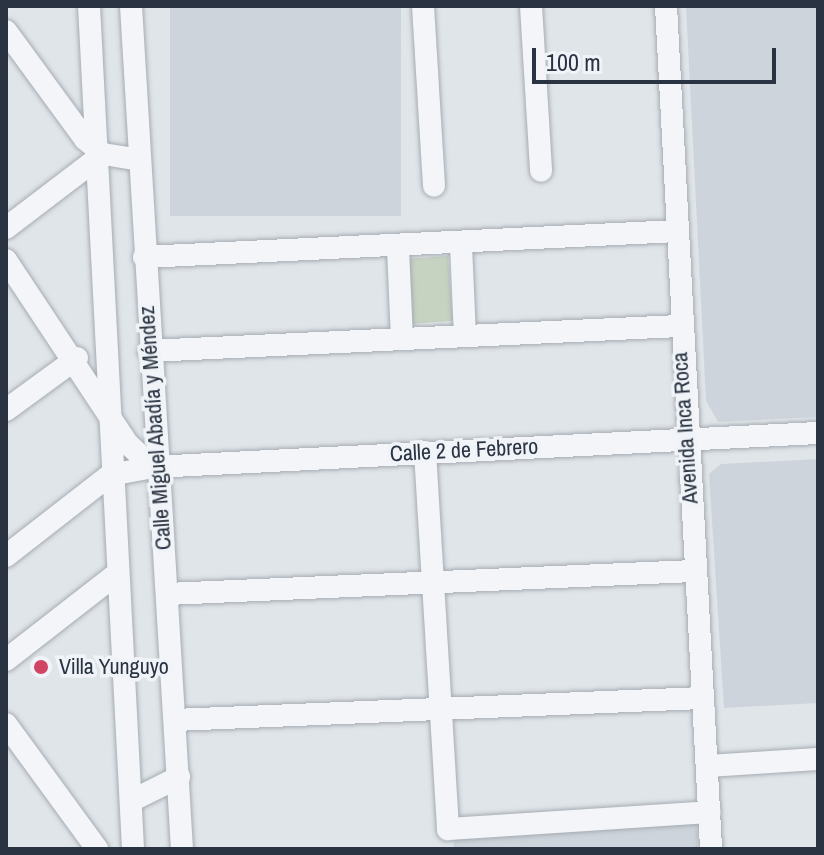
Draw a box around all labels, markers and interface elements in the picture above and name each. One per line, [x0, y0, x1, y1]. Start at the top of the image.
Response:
scale bar [536, 32, 780, 82]
text: 100 m [546, 46, 601, 78]
street label: Calle Miguel Abadía y Méndez [133, 305, 177, 551]
street label: Avenida Inca Roca [667, 351, 703, 505]
street label: Calle 2 de Febrero [389, 433, 539, 467]
place label: Villa Yunguyo [59, 654, 169, 680]
marker: Villa Yunguyo [30, 656, 52, 678]

